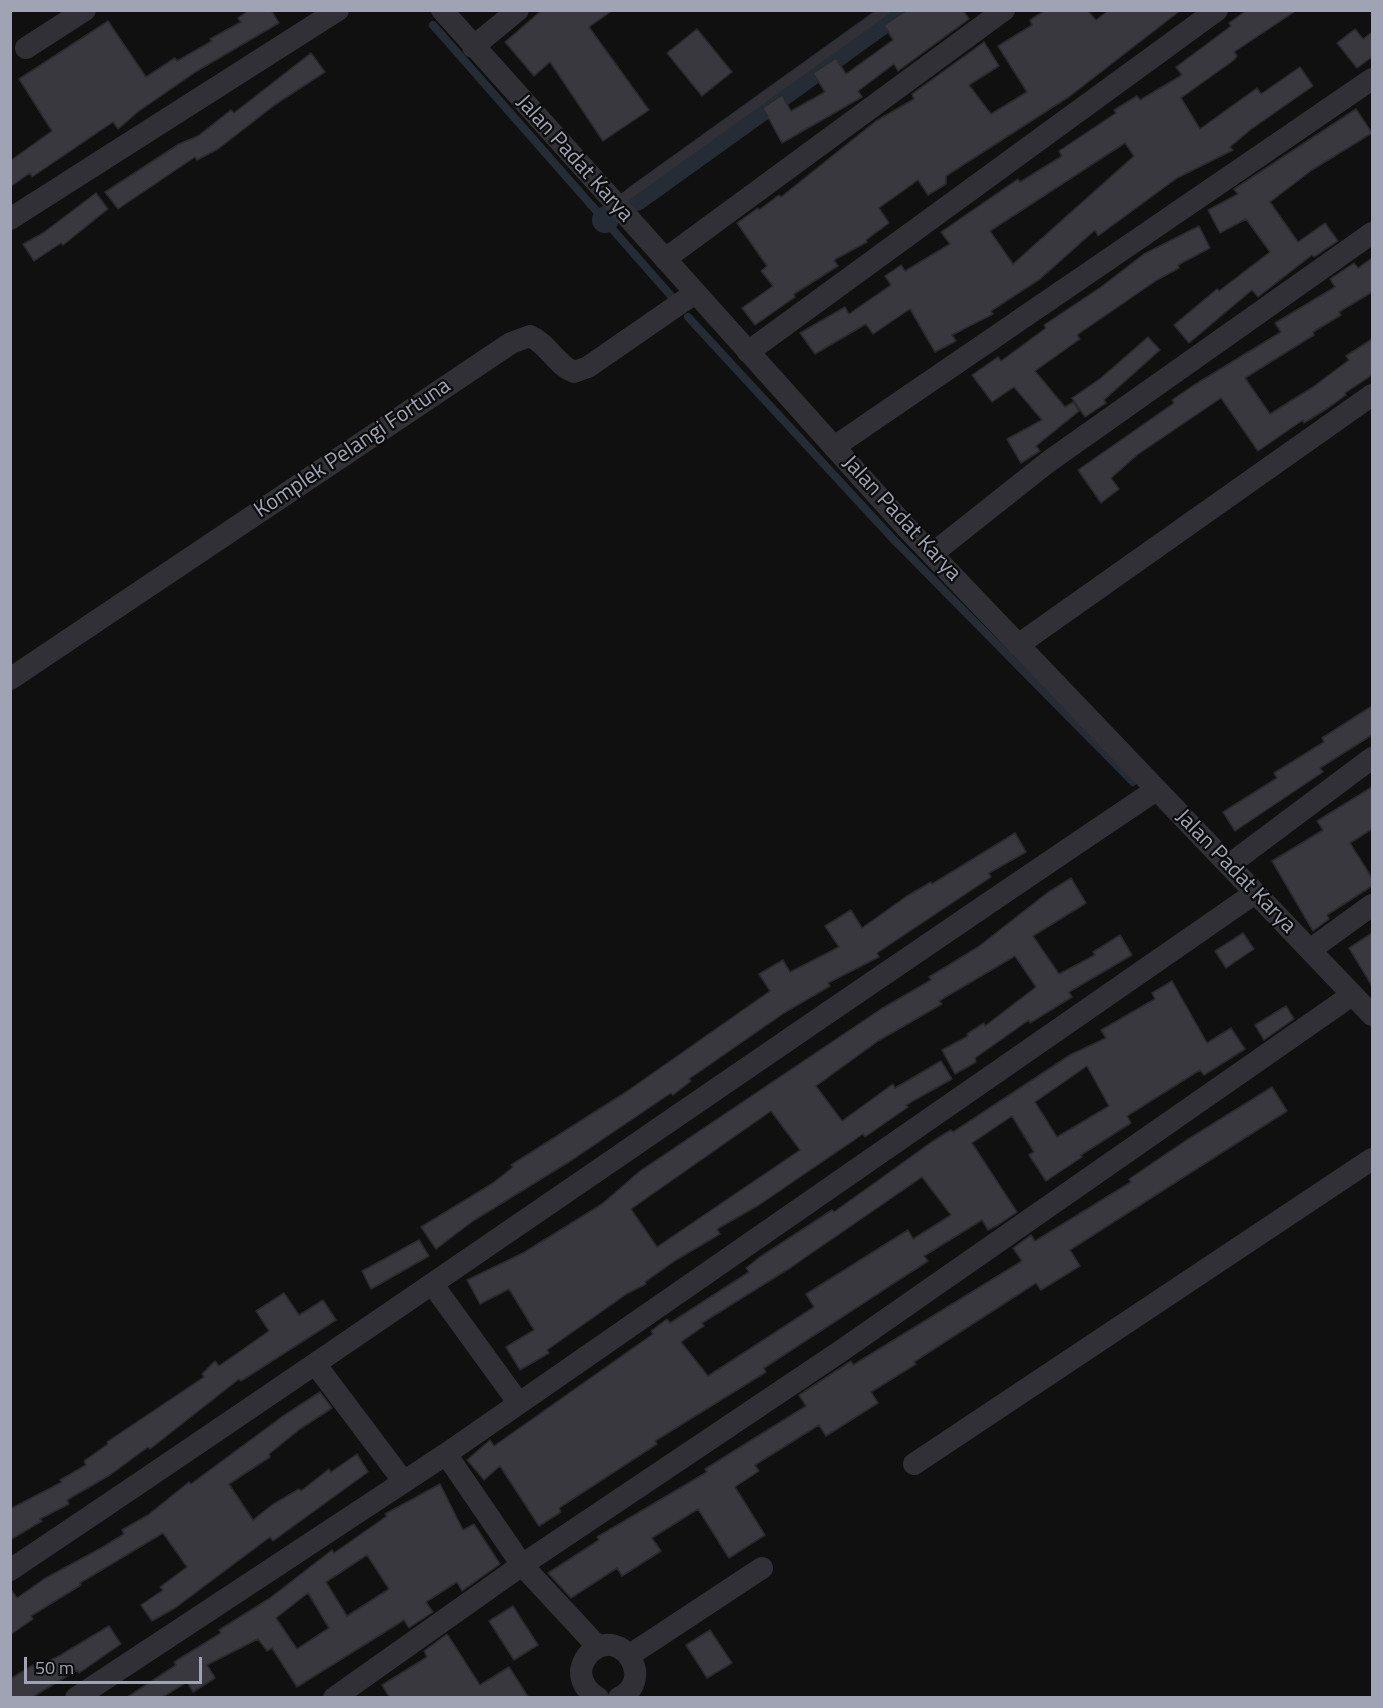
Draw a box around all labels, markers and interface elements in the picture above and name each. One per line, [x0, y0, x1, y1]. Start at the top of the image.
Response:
street label: Jalan Padat Karya [510, 90, 638, 228]
street label: Komplek Pelangi Fortuna [250, 373, 456, 525]
street label: Jalan Padat Karya [836, 451, 966, 587]
street label: Jalan Padat Karya [1169, 805, 1301, 939]
scale bar [27, 1645, 206, 1683]
text: 50 m [35, 1654, 74, 1681]

